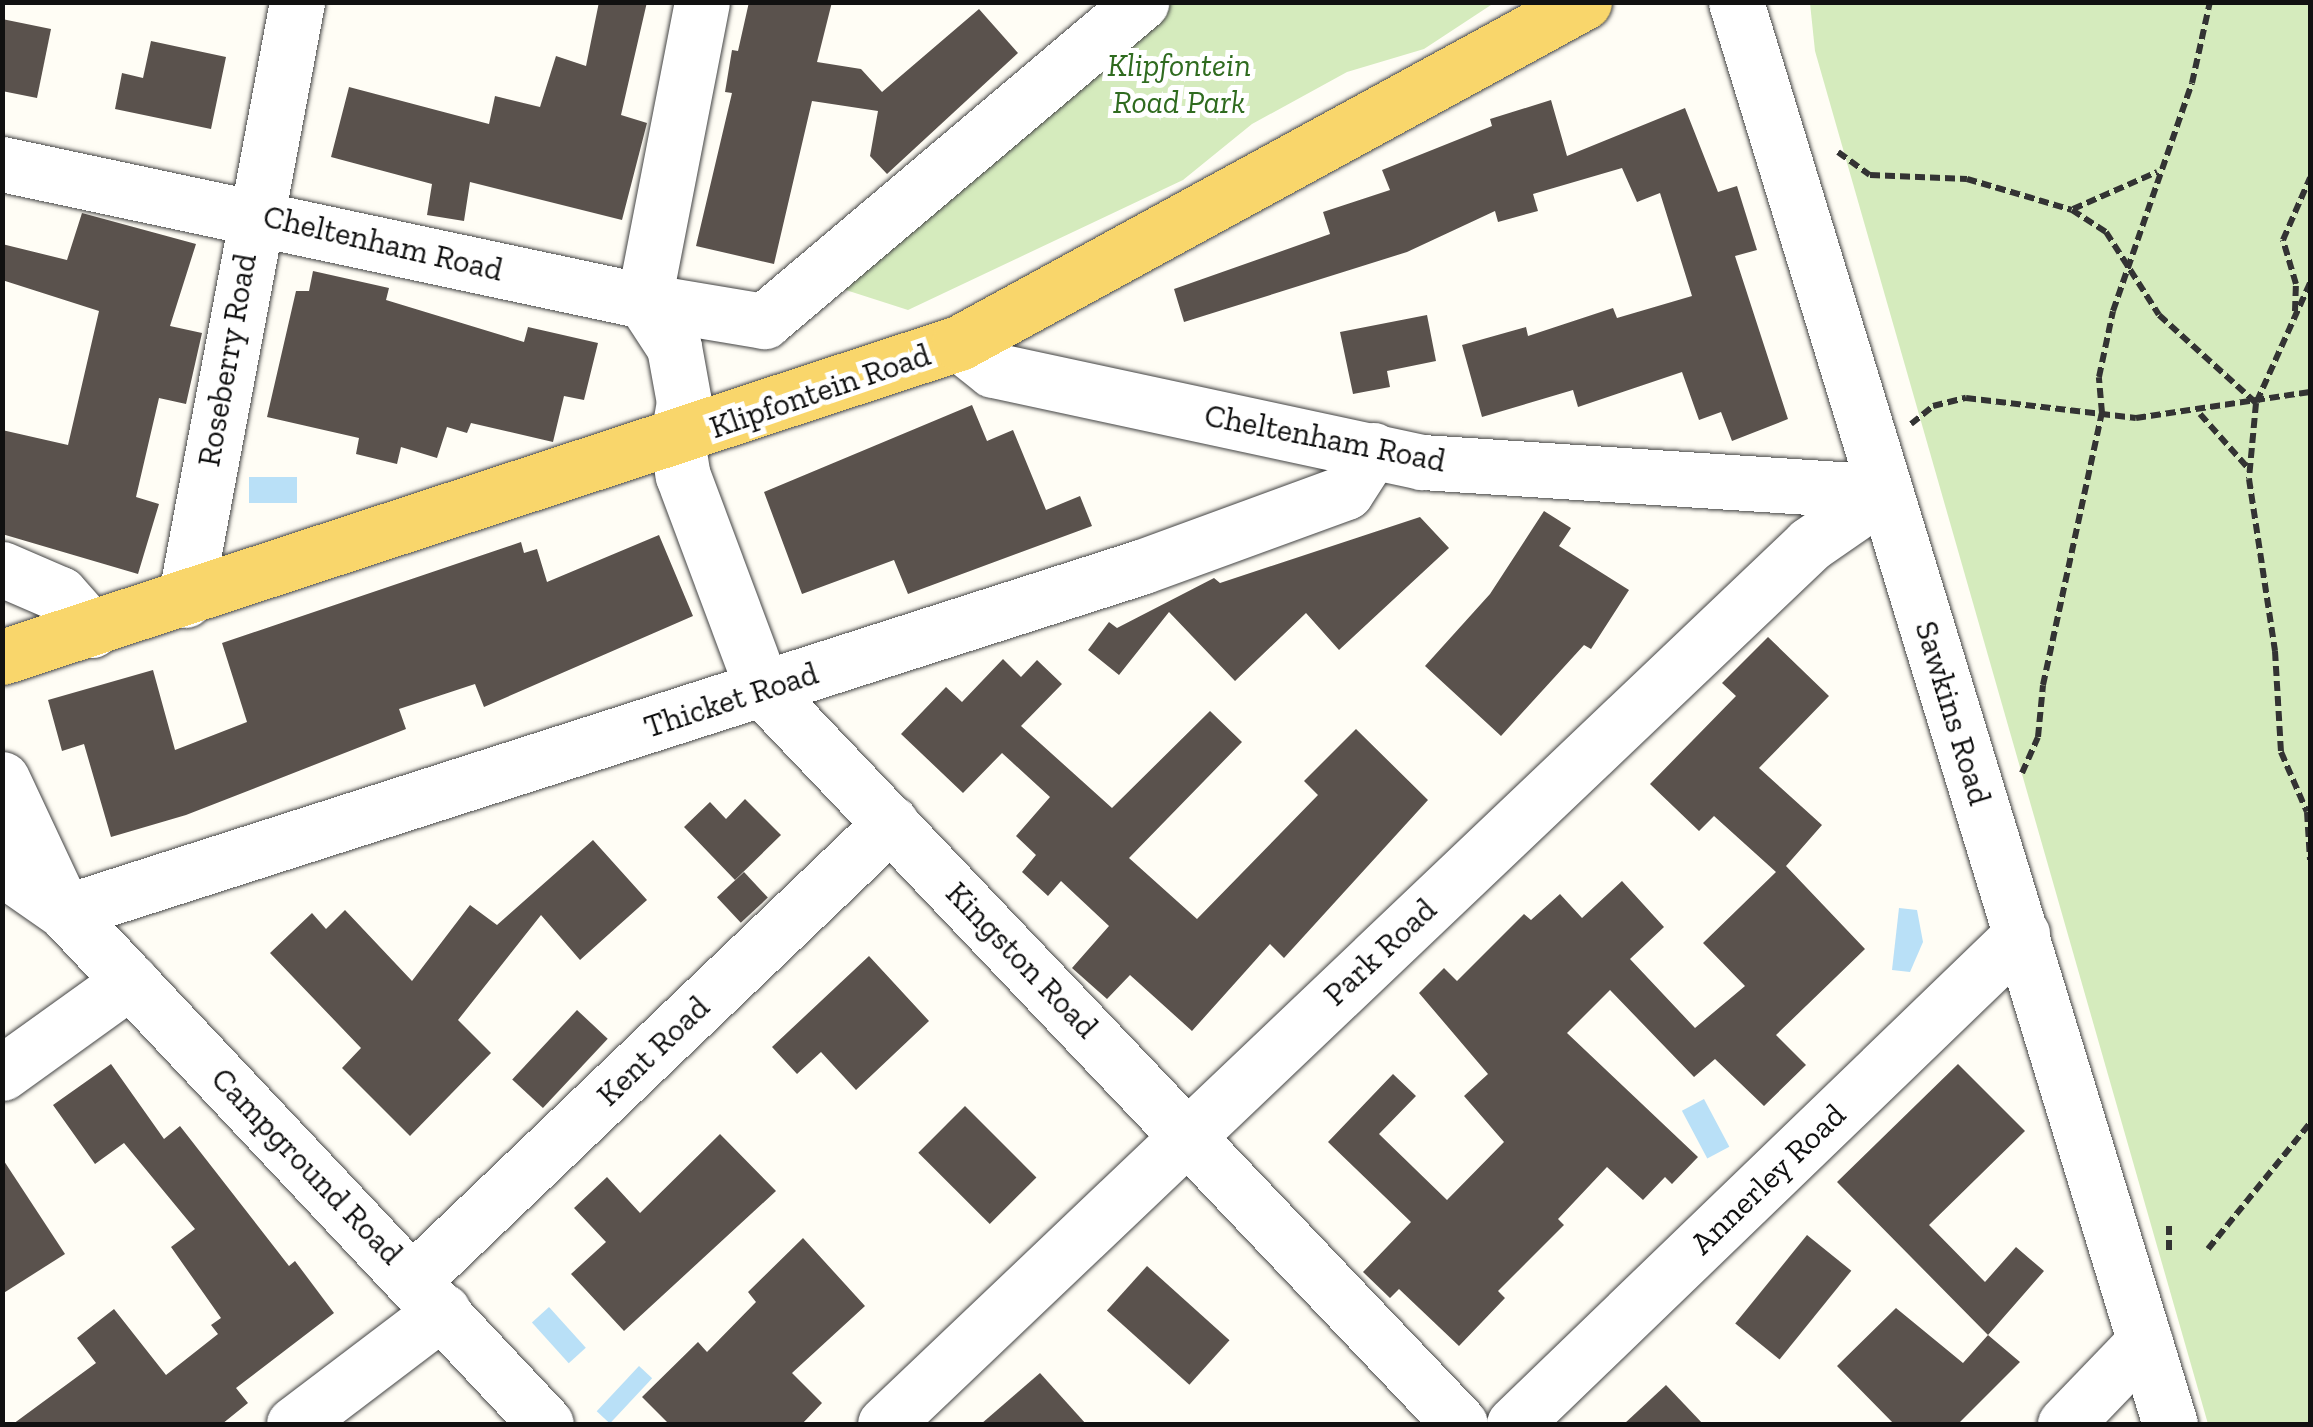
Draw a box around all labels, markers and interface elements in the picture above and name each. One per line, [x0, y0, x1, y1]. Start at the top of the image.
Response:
park label: Klipfontein Road Park [1107, 47, 1251, 122]
street label: Cheltenham Road [260, 197, 506, 289]
street label: Roseberry Road [189, 250, 265, 470]
street label: Klipfontein Road [705, 335, 935, 447]
street label: Cheltenham Road [1201, 396, 1449, 480]
street label: Sawkins Road [1907, 616, 1999, 810]
street label: Thicket Road [639, 654, 823, 746]
street label: Kingston Road [938, 874, 1106, 1046]
street label: Park Road [1316, 890, 1444, 1014]
street label: Kent Road [589, 988, 717, 1114]
street label: Campground Road [203, 1060, 411, 1272]
street label: Annerley Road [1682, 1095, 1854, 1263]

